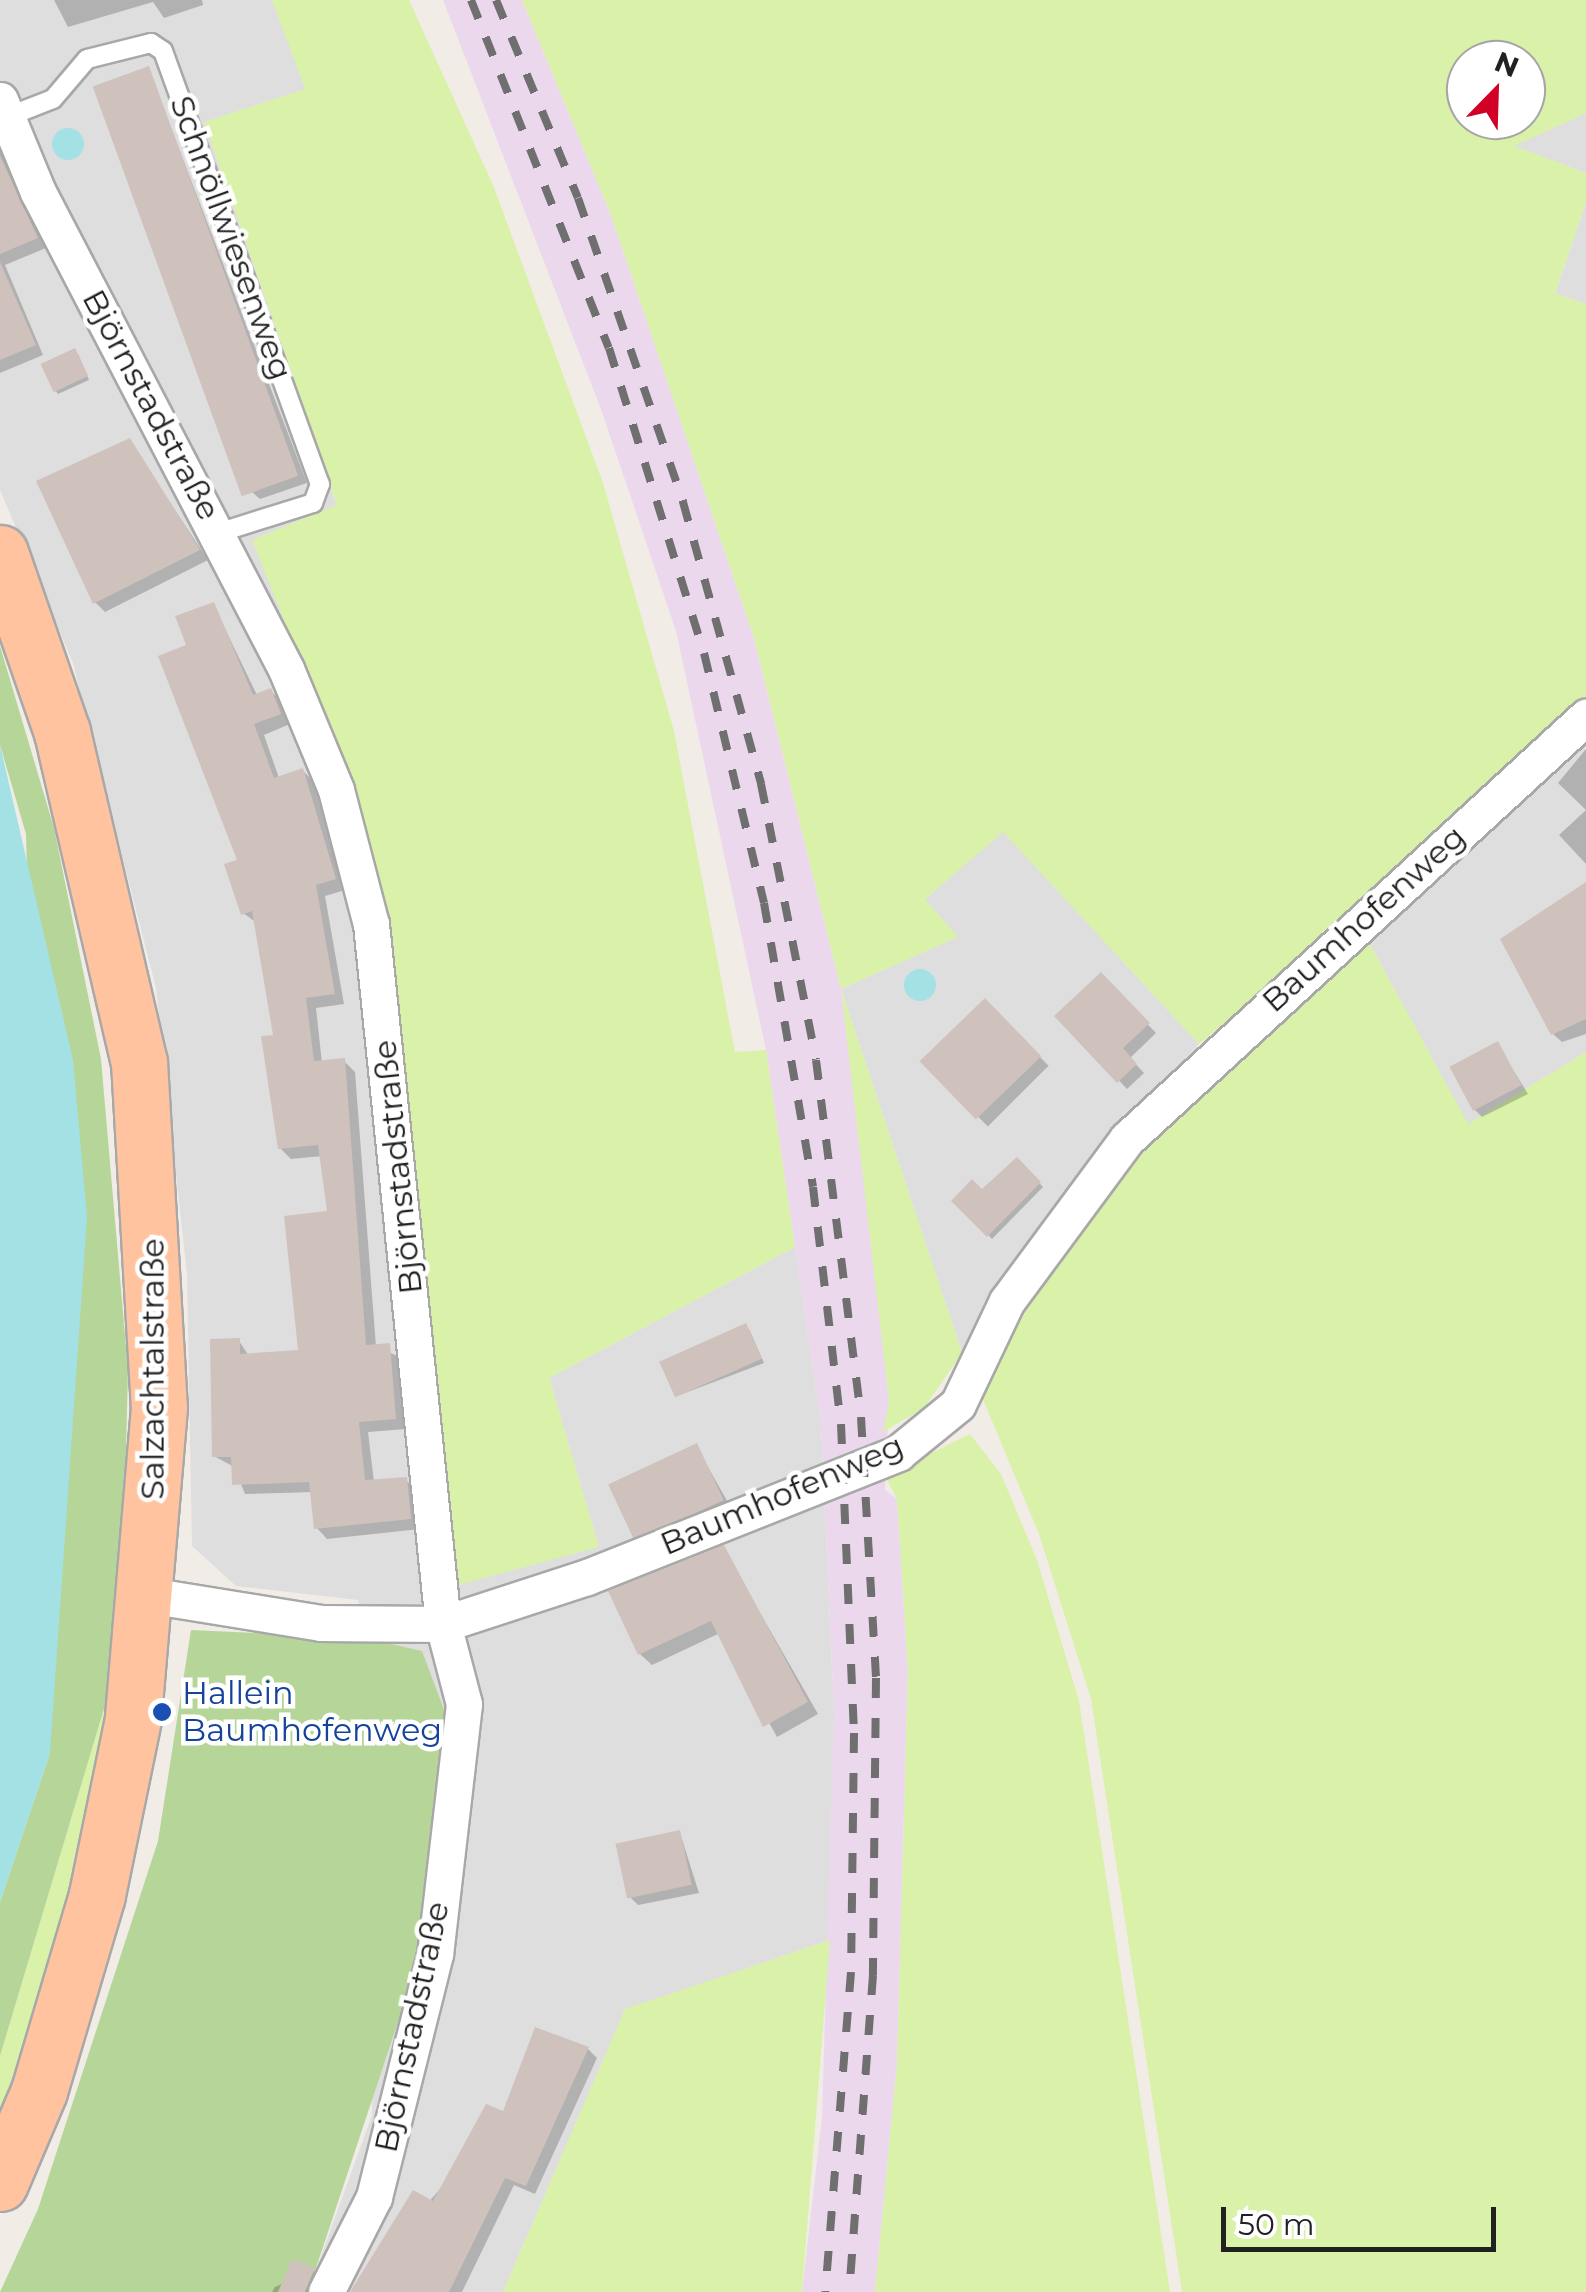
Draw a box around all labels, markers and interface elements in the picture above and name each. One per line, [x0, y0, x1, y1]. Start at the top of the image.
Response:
north arrow [1446, 40, 1546, 140]
text: N [1490, 44, 1524, 84]
street label: Schnöllwiesenweg [162, 91, 300, 385]
street label: Björnstadstraße [74, 283, 228, 527]
street label: Baumhofenweg [1254, 818, 1474, 1020]
street label: Björnstadstraße [366, 1038, 430, 1296]
street label: Salzachtalstraße [134, 1238, 172, 1500]
street label: Baumhofenweg [655, 1426, 909, 1564]
place label: Hallein Baumhofenweg [182, 1675, 442, 1750]
marker: Hallein Baumhofenweg [151, 1701, 173, 1723]
street label: Björnstadstraße [367, 1898, 457, 2156]
scale bar [1226, 2187, 1501, 2249]
text: 50 m [1238, 2206, 1315, 2243]

